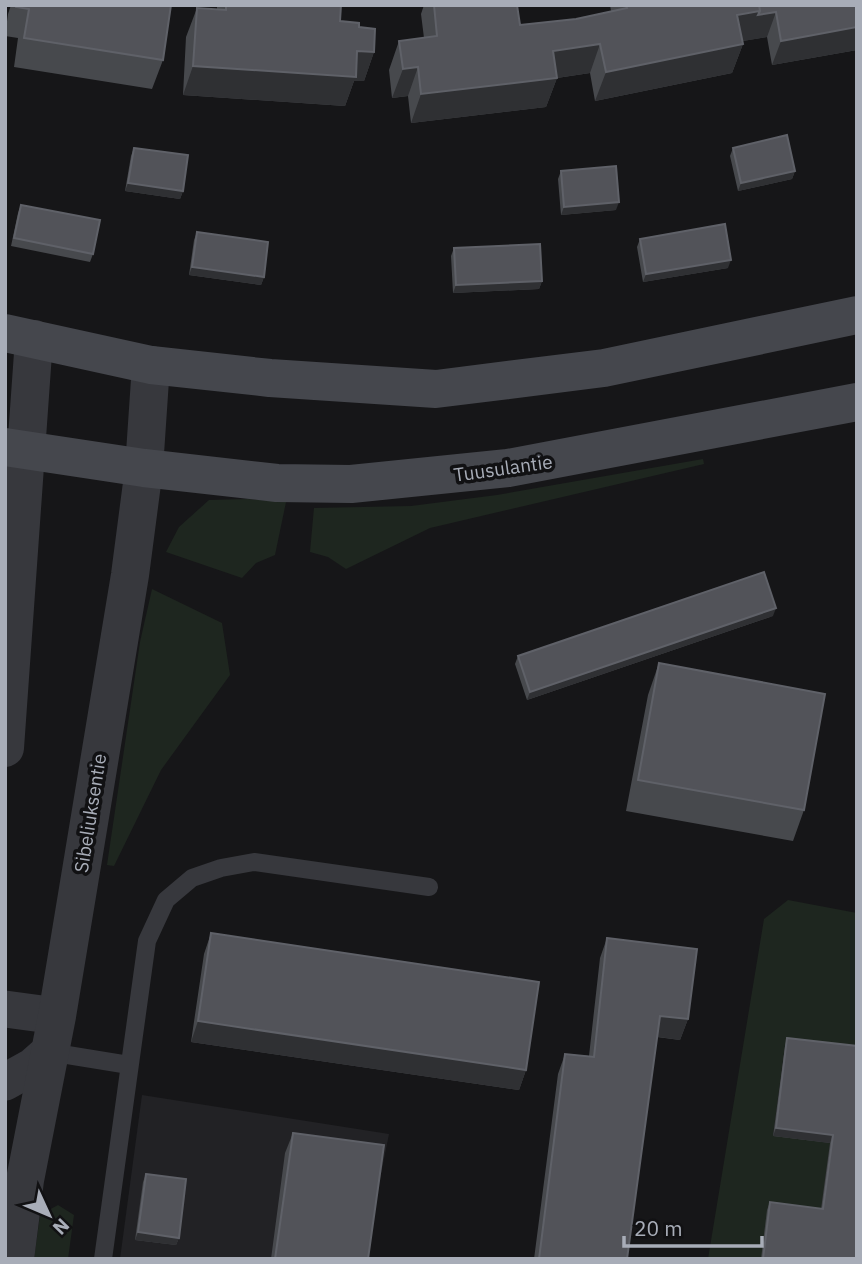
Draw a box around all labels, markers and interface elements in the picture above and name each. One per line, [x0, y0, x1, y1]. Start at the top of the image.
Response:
street label: Tuusulantie [452, 449, 554, 487]
street label: Sibeliuksentie [69, 752, 111, 874]
north arrow [14, 1180, 84, 1250]
scale bar [624, 1204, 762, 1248]
text: N [48, 1214, 75, 1240]
text: 20 m [634, 1214, 683, 1242]

